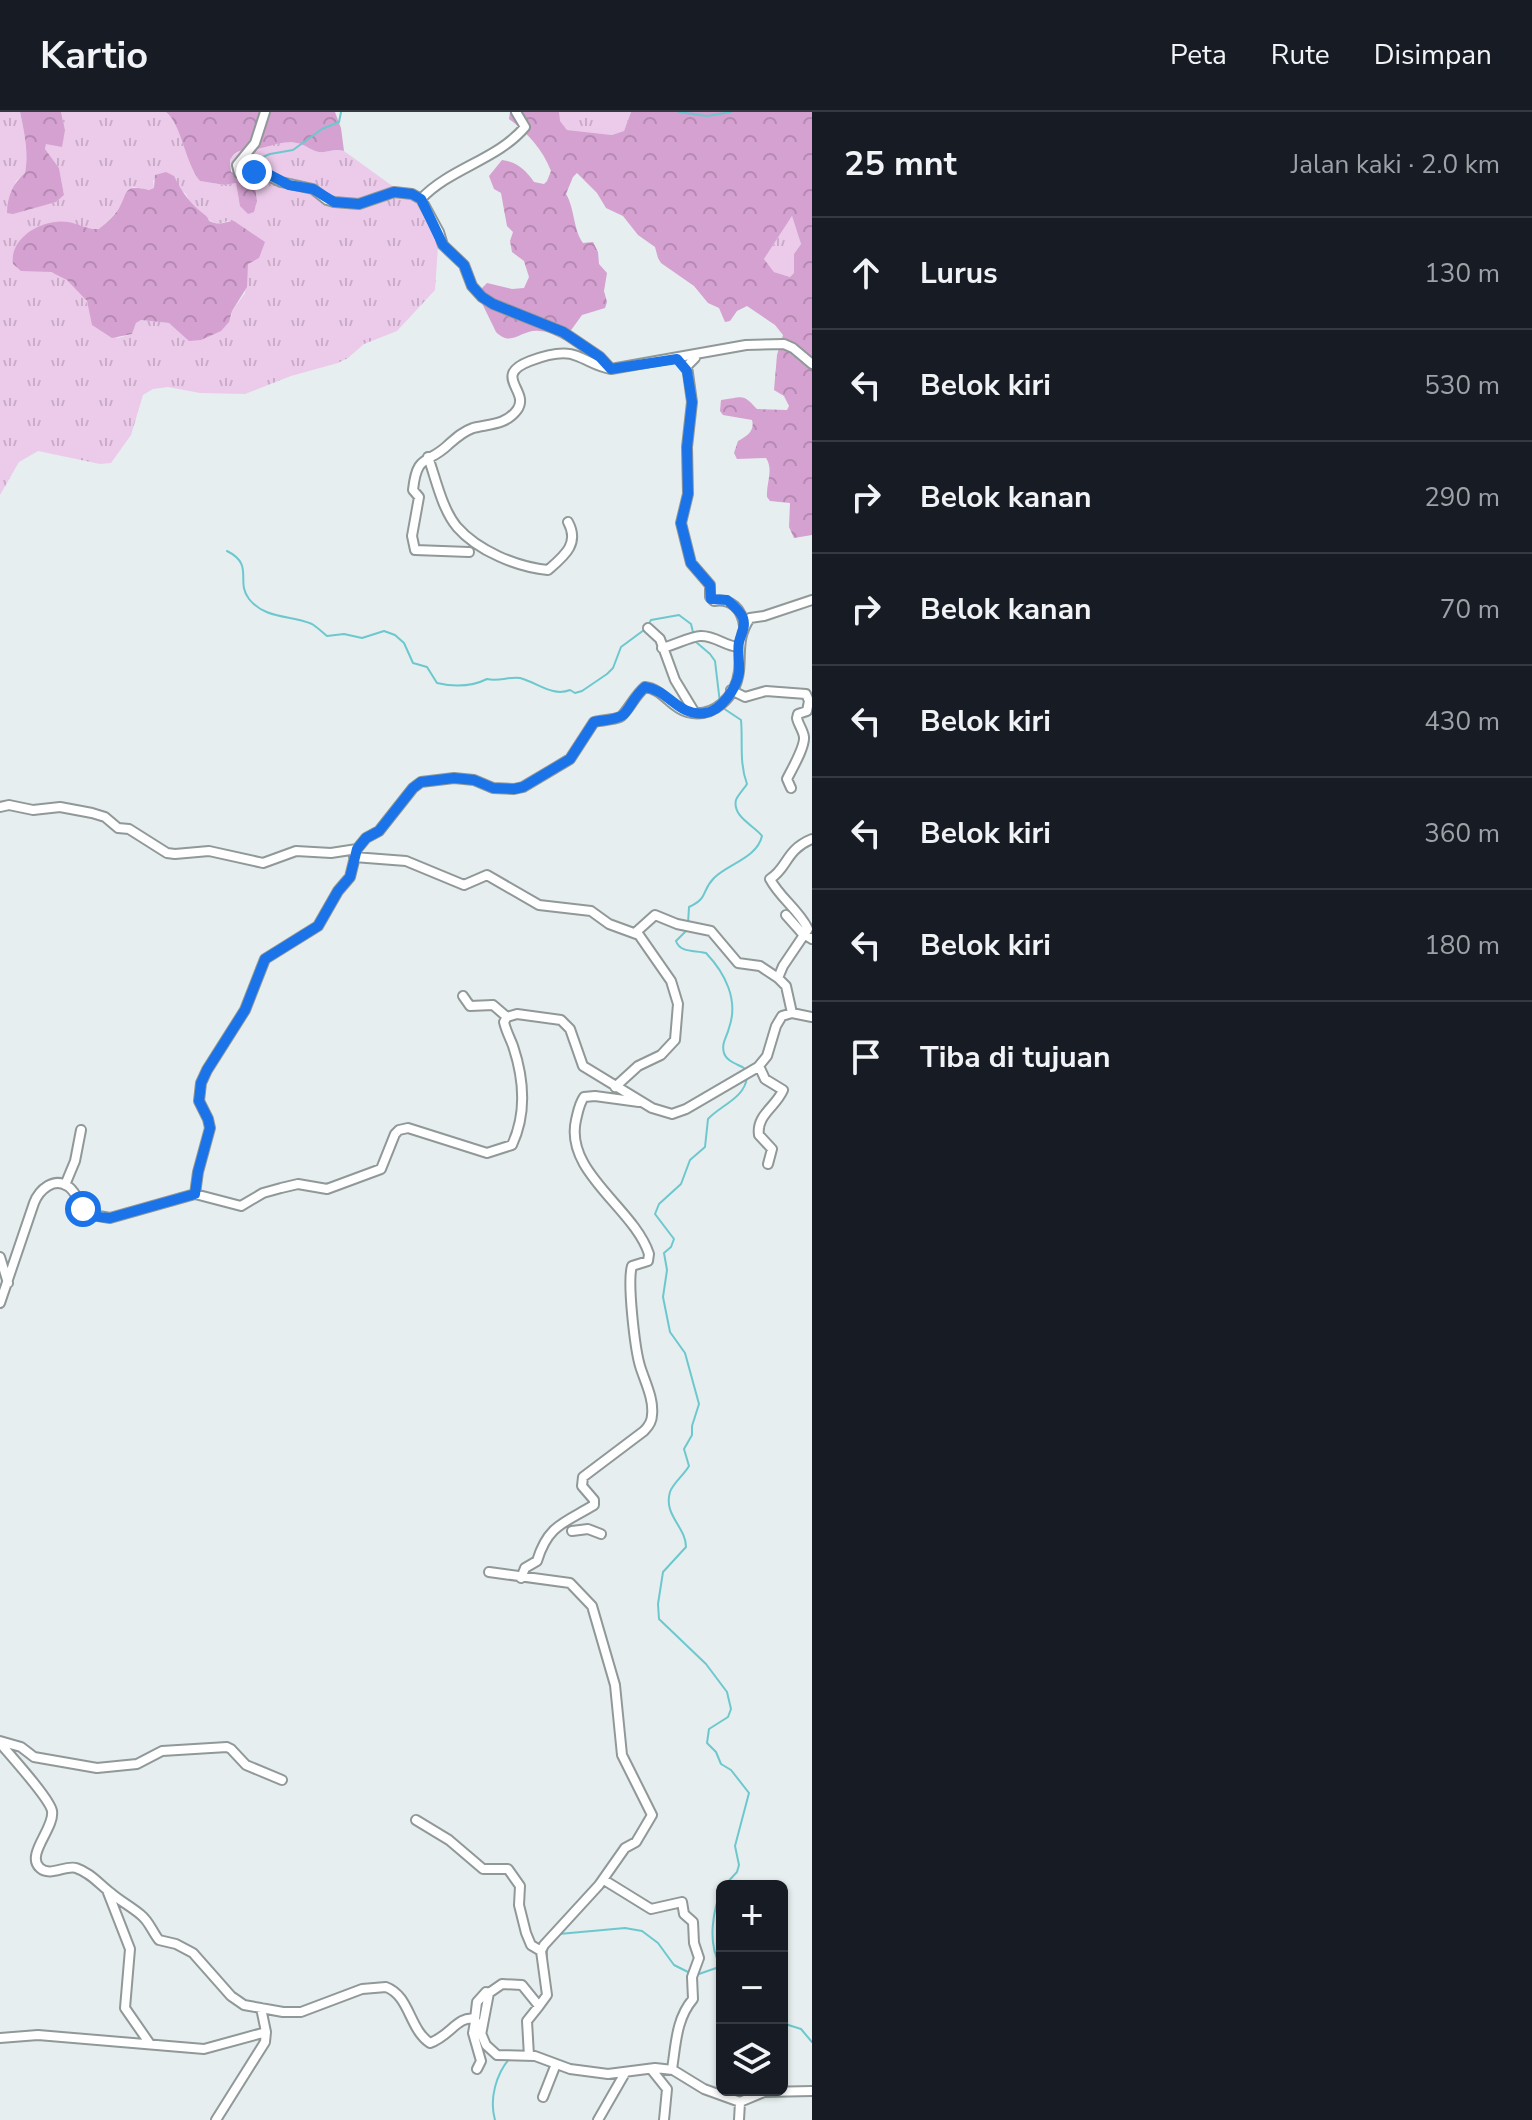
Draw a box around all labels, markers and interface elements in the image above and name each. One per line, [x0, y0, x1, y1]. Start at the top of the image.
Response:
text: Kartio [40, 30, 148, 81]
text: Peta [1170, 36, 1227, 74]
text: Rute [1271, 36, 1330, 74]
text: Disimpan [1374, 36, 1492, 74]
text: 25 mnt [844, 141, 957, 187]
text: Jalan kaki · 2.0 km [1291, 147, 1500, 182]
route end [236, 154, 272, 190]
icon: ahead [844, 251, 888, 295]
text: Lurus [920, 253, 998, 294]
text: 130 m [1424, 256, 1500, 291]
icon: left [844, 363, 888, 407]
text: Belok kiri [920, 365, 1051, 406]
text: 530 m [1424, 368, 1500, 403]
icon: right [844, 475, 888, 519]
text: Belok kanan [920, 477, 1092, 518]
text: 290 m [1424, 480, 1500, 515]
icon: right [844, 587, 888, 631]
text: Belok kanan [920, 589, 1092, 630]
text: 70 m [1440, 592, 1500, 627]
icon: left [844, 699, 888, 743]
text: Belok kiri [920, 701, 1051, 742]
text: 430 m [1424, 704, 1500, 739]
icon: left [844, 811, 888, 855]
text: Belok kiri [920, 813, 1051, 854]
text: 360 m [1424, 816, 1500, 851]
icon: left [844, 923, 888, 967]
text: Belok kiri [920, 925, 1051, 966]
text: 180 m [1424, 928, 1500, 963]
icon: arrive [844, 1035, 888, 1079]
text: Tiba di tujuan [920, 1037, 1111, 1078]
route start [65, 1191, 101, 1227]
map controls [716, 1880, 788, 2096]
button: + [716, 1880, 788, 1952]
button: − [716, 1952, 788, 2024]
button: layers [716, 2024, 788, 2096]

